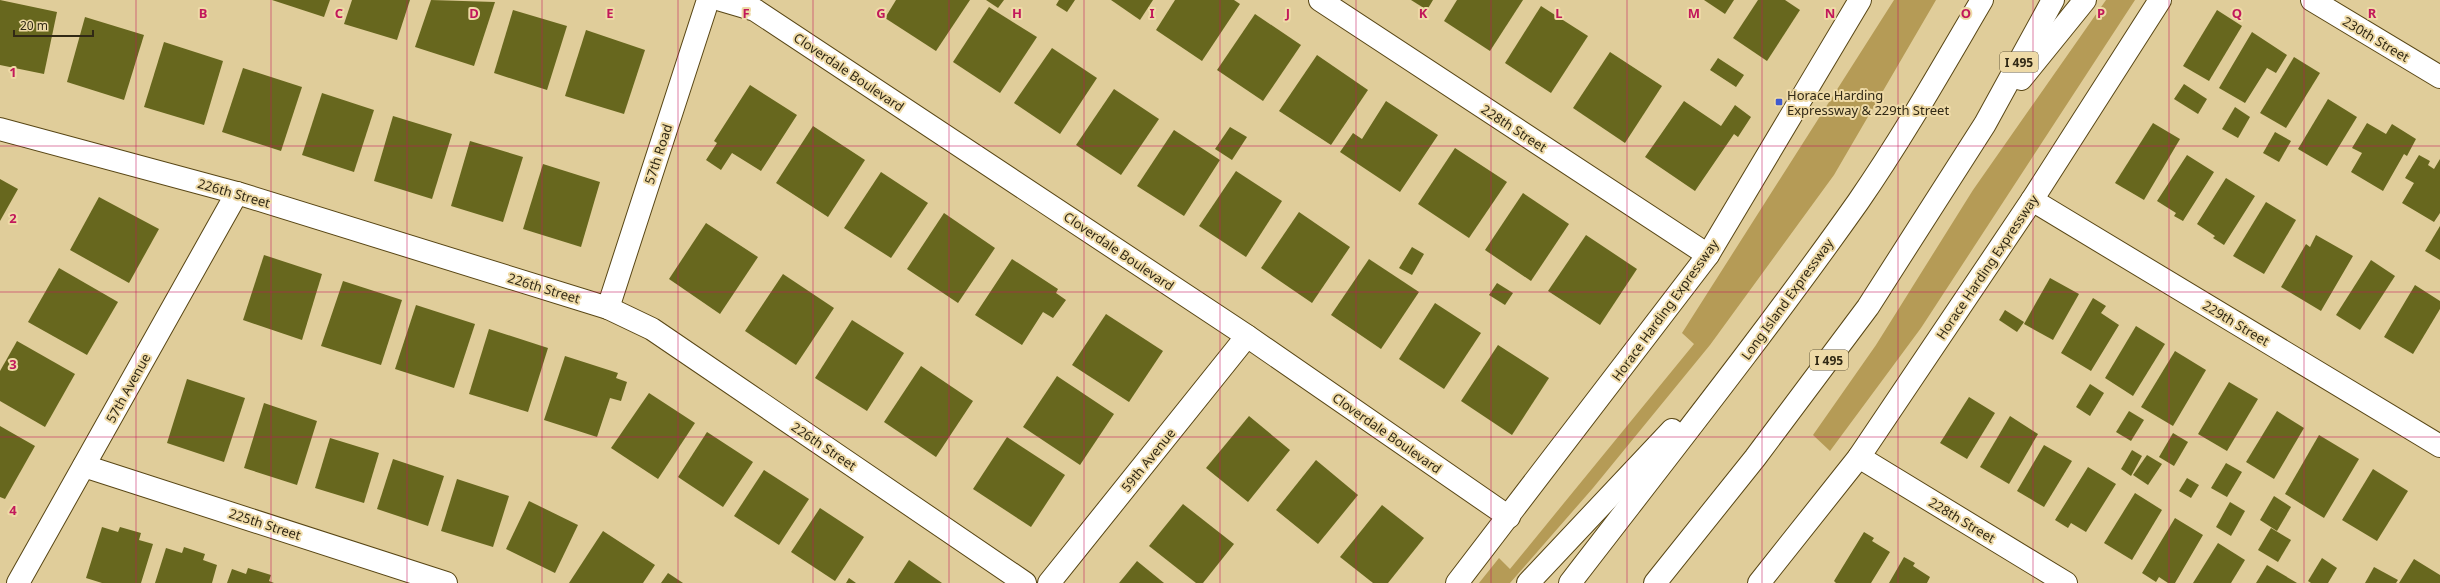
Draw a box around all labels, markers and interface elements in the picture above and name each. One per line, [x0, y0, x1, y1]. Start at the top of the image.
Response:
text: B [199, 4, 207, 22]
text: C [335, 4, 343, 22]
text: D [469, 4, 479, 22]
text: E [606, 4, 614, 22]
text: F [742, 4, 750, 22]
text: G [876, 4, 886, 22]
text: H [1012, 4, 1022, 22]
text: I [1149, 4, 1155, 22]
text: J [1285, 4, 1290, 22]
text: K [1419, 4, 1428, 22]
text: L [1555, 4, 1563, 22]
text: M [1688, 4, 1700, 22]
text: N [1825, 4, 1835, 22]
text: O [1961, 4, 1971, 22]
text: P [2097, 4, 2105, 22]
text: Q [2232, 4, 2242, 22]
text: R [2368, 4, 2377, 22]
scale bar [14, 12, 93, 38]
street label: 230th Street [2339, 12, 2413, 66]
text: 20 m [20, 17, 48, 34]
street label: Cloverdale Boulevard [790, 28, 908, 116]
road number: I 495 [2000, 52, 2038, 72]
text: 1 [9, 63, 17, 81]
place label: Horace Harding Expressway & 229th Street [1787, 86, 1949, 119]
marker: Horace Harding Expressway & 229th Street [1774, 97, 1784, 107]
street label: 228th Street [1478, 100, 1550, 156]
street label: 57th Road [640, 122, 676, 186]
street label: 226th Street [196, 174, 273, 212]
street label: Horace Harding Expressway [1932, 191, 2042, 343]
street label: Cloverdale Boulevard [1060, 207, 1178, 295]
text: 2 [9, 209, 17, 227]
street label: Long Island Expressway [1737, 234, 1837, 363]
street label: Horace Harding Expressway [1608, 235, 1723, 384]
street label: 226th Street [506, 268, 583, 308]
street label: 229th Street [2199, 296, 2273, 350]
street label: 57th Avenue [102, 350, 154, 426]
road number: I 495 [1810, 350, 1848, 370]
text: 3 [9, 355, 17, 373]
street label: Cloverdale Boulevard [1329, 389, 1445, 477]
street label: 226th Street [788, 418, 860, 475]
street label: 59th Avenue [1117, 425, 1179, 495]
street label: 228th Street [1925, 493, 1999, 547]
text: 4 [9, 501, 17, 519]
street label: 225th Street [227, 504, 304, 544]

